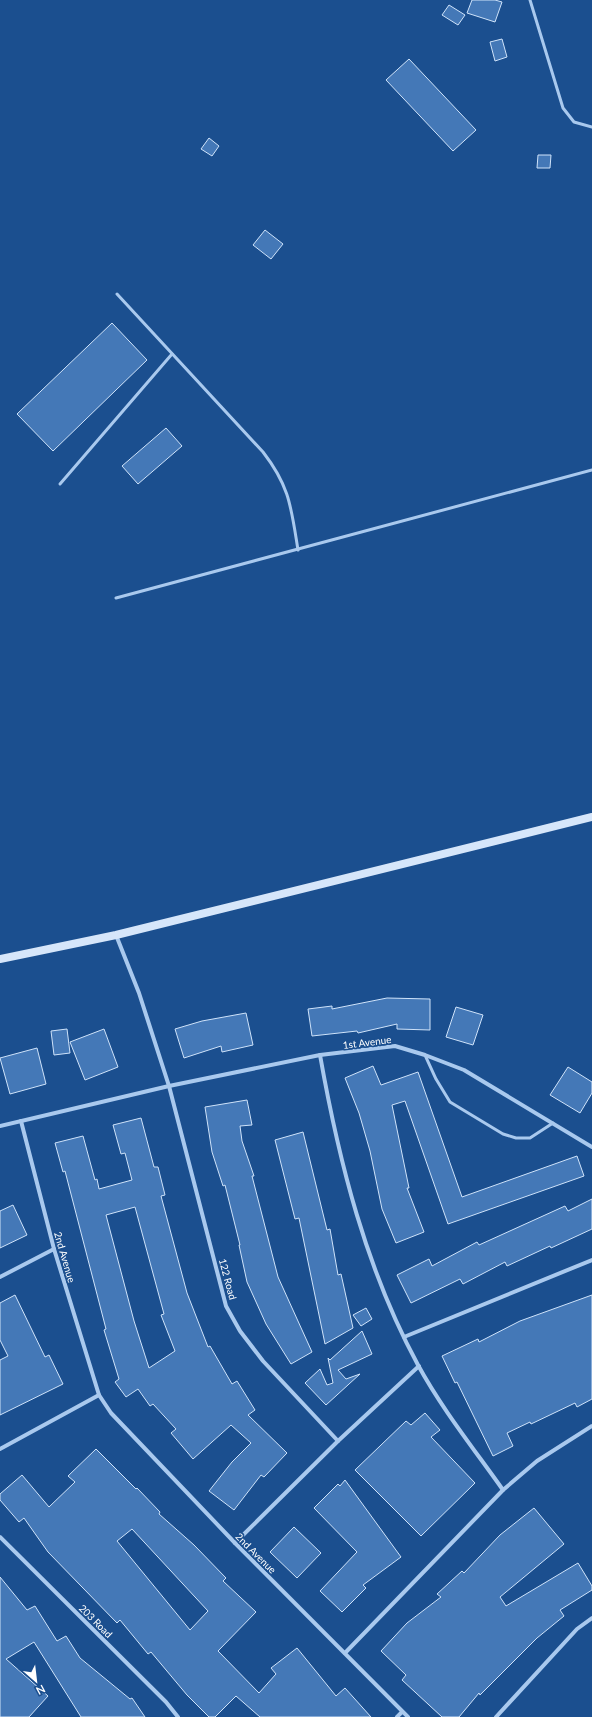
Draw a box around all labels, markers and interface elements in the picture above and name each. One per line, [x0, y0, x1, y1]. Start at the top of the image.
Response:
street label: 1st Avenue [342, 1033, 392, 1051]
street label: 2nd Avenue [52, 1230, 78, 1284]
street label: 122 Road [217, 1257, 239, 1301]
street label: 2nd Avenue [233, 1530, 279, 1576]
street label: 203 Road [77, 1602, 115, 1640]
north arrow [16, 1661, 56, 1701]
text: N [34, 1683, 48, 1698]

